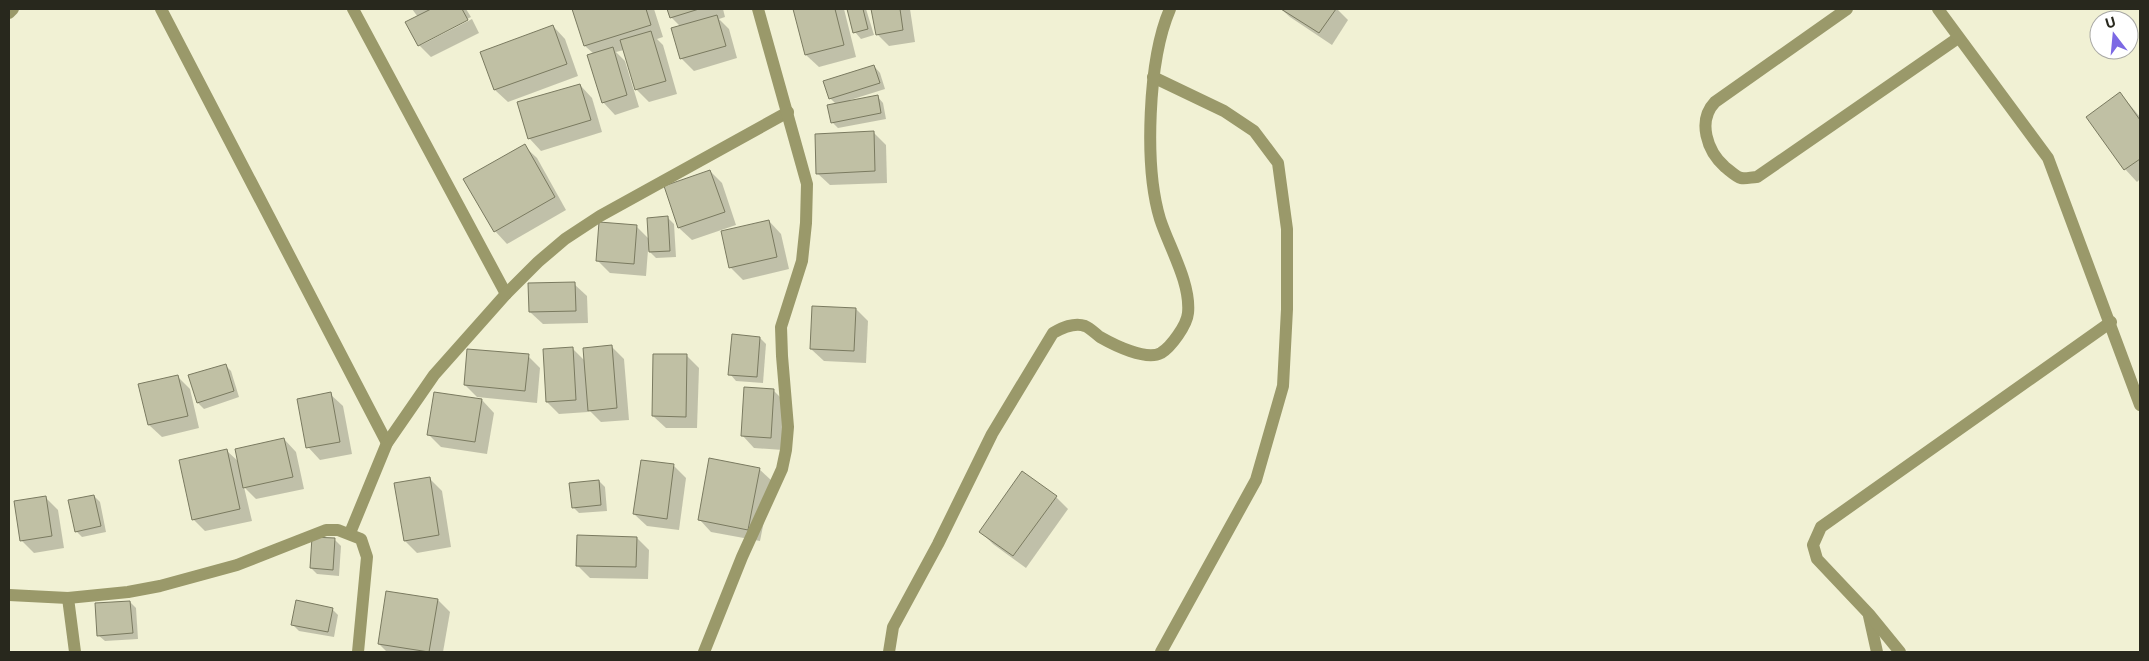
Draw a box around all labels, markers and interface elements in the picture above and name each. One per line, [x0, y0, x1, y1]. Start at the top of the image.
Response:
north arrow [2089, 10, 2139, 60]
text: U [2103, 11, 2118, 33]

